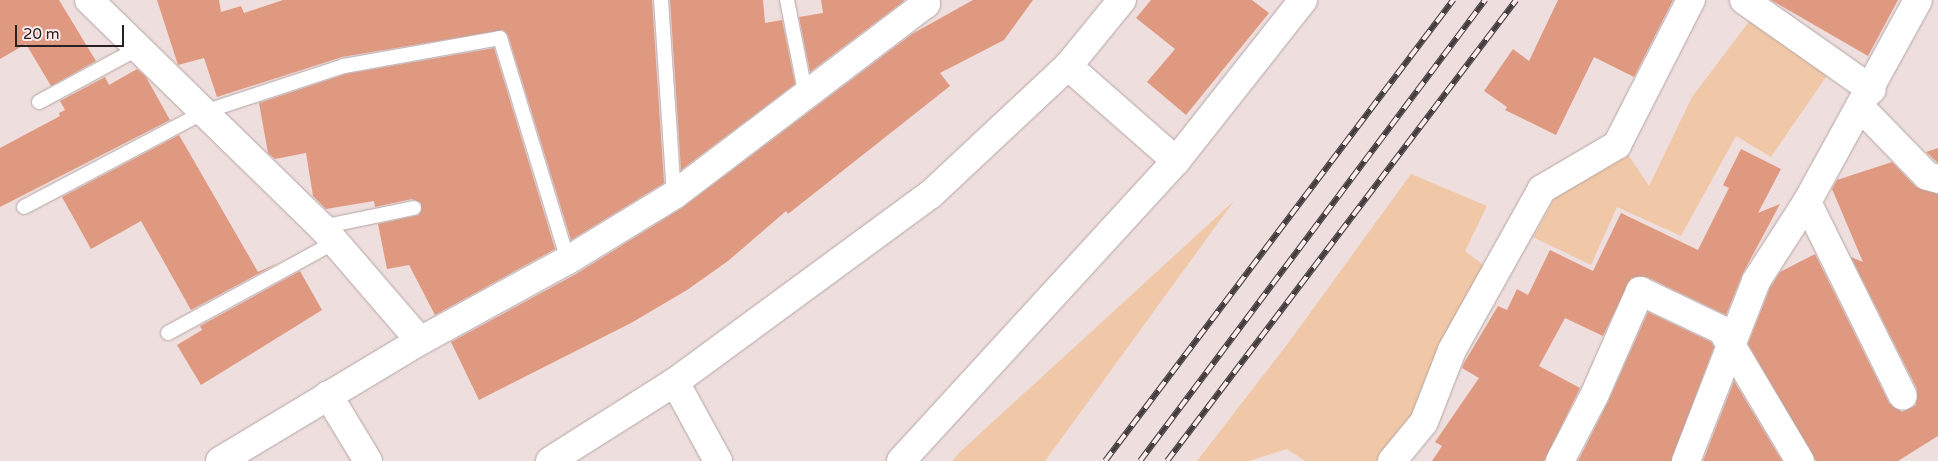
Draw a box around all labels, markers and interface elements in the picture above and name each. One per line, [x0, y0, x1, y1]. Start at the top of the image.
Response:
scale bar [18, 15, 126, 47]
text: 20 m [23, 25, 60, 43]

